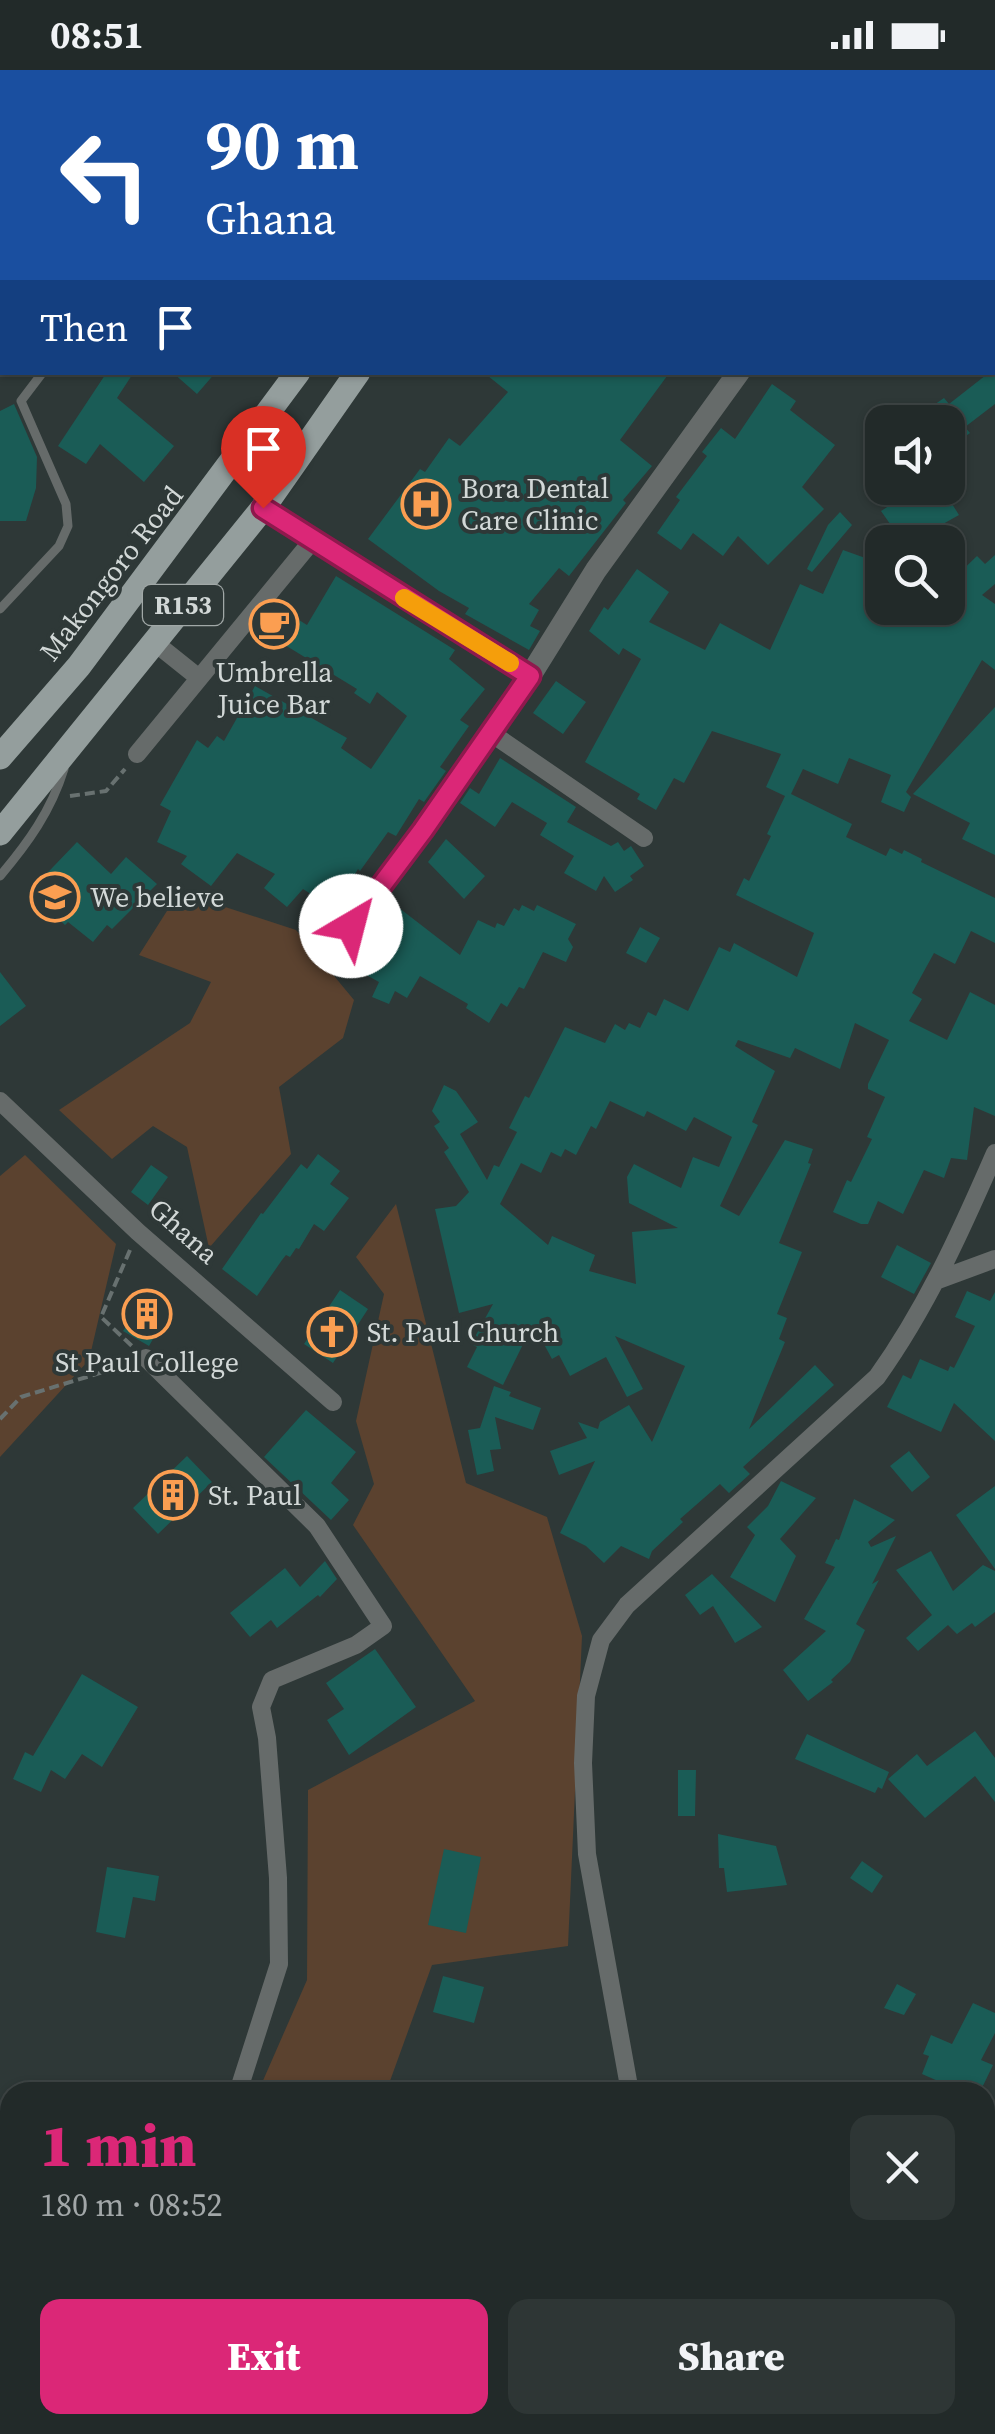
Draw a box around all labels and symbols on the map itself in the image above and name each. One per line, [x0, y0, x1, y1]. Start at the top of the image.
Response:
pin [221, 406, 306, 509]
place label: Bora Dental Care Clinic [461, 469, 609, 539]
street label: Makongoro Road [31, 477, 191, 668]
hospital icon: Bora Dental Care Clinic [400, 478, 452, 530]
road number: R153 [143, 585, 223, 625]
cafe icon: Umbrella Juice Bar [248, 598, 300, 650]
place label: Umbrella Juice Bar [215, 653, 333, 723]
school or university icon: We believe [29, 871, 81, 923]
position arrow [299, 874, 403, 978]
place label: We believe [90, 878, 224, 916]
street label: Ghana [141, 1190, 227, 1273]
building icon: St Paul College [121, 1288, 173, 1340]
church icon: St. Paul Church [306, 1306, 358, 1358]
place label: St. Paul Church [367, 1313, 559, 1351]
place label: St Paul College [55, 1343, 239, 1381]
building icon: St. Paul [147, 1469, 199, 1521]
place label: St. Paul [208, 1476, 302, 1514]

